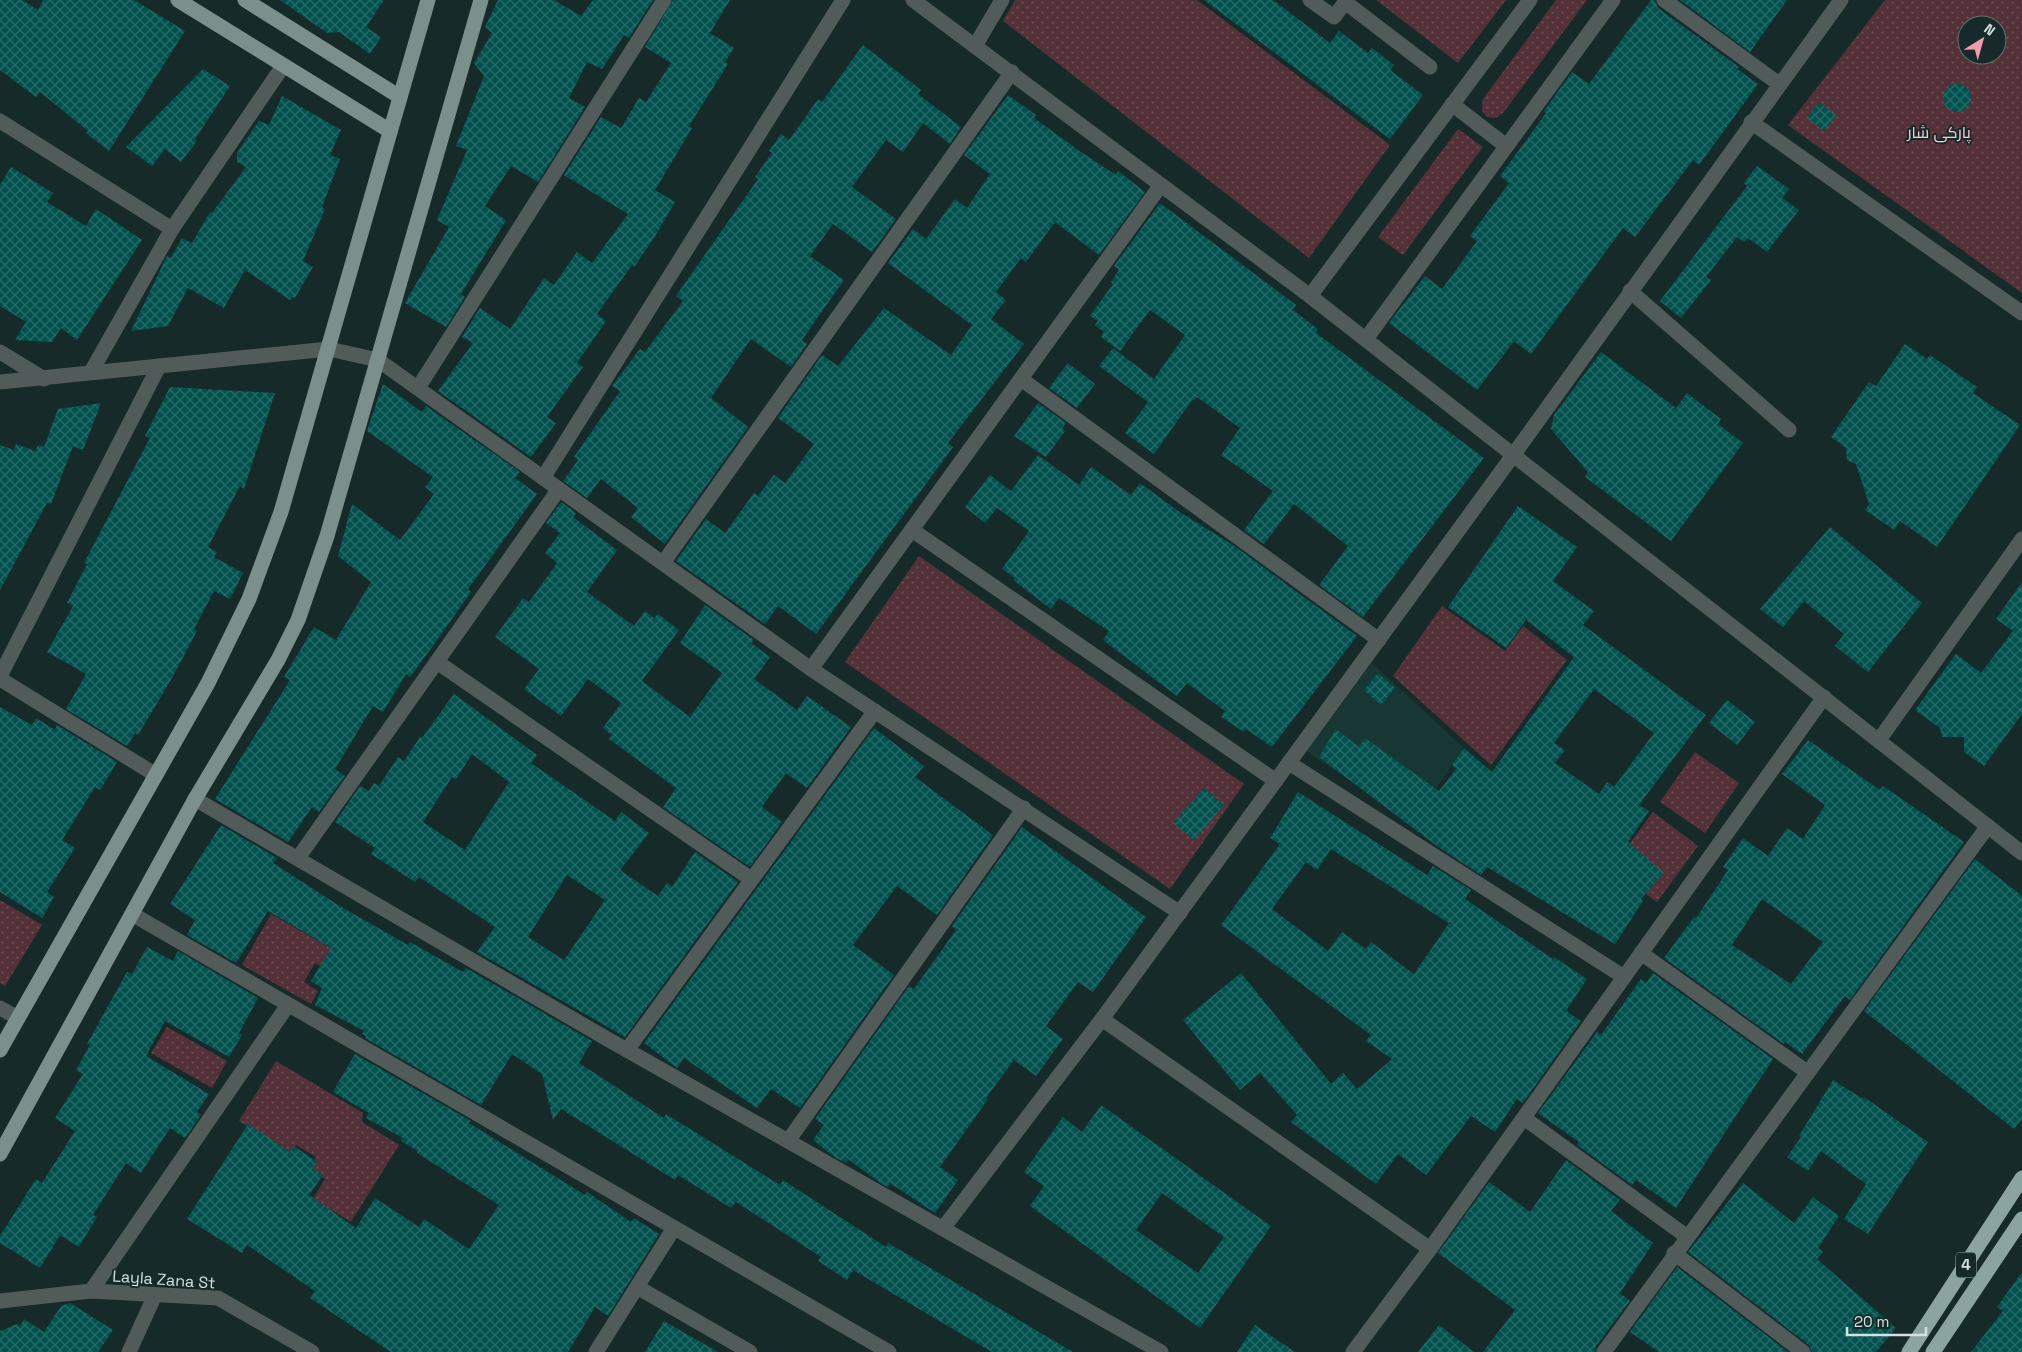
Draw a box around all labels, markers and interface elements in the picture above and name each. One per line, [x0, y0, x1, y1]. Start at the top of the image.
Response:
north arrow [1957, 15, 2007, 65]
text: N [1981, 20, 1999, 40]
park label: پاركى شار [1906, 122, 1972, 144]
road number: 4 [1956, 1252, 1976, 1278]
street label: Layla Zana St [112, 1265, 216, 1294]
scale bar [1847, 1304, 1926, 1336]
text: 20 m [1854, 1312, 1889, 1331]

